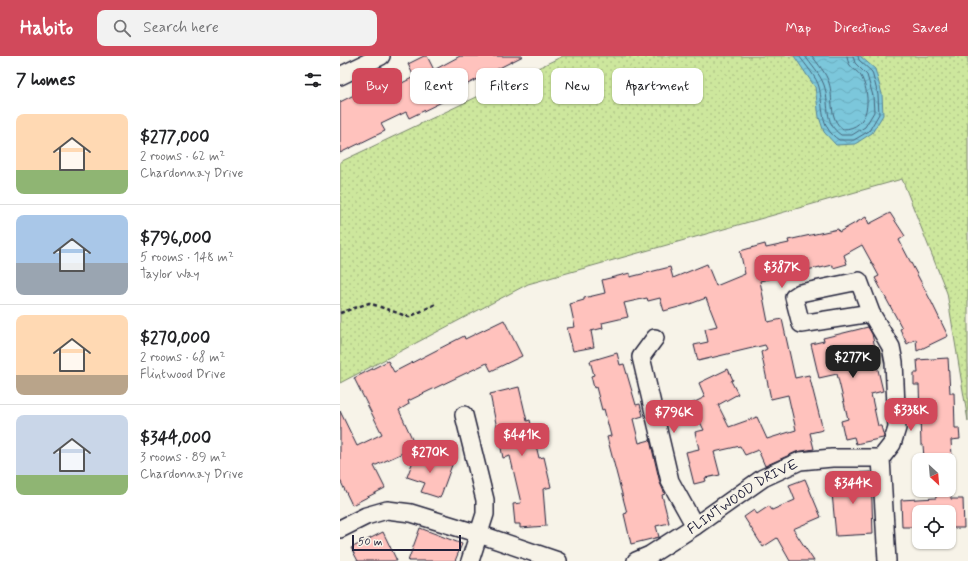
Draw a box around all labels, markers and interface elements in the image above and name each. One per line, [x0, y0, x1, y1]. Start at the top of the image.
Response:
search box [97, 10, 377, 46]
text: Habito [20, 16, 73, 41]
icon: search [111, 17, 133, 39]
text: Search here [143, 18, 219, 38]
text: Map [785, 19, 811, 37]
text: Directions [833, 19, 891, 37]
text: Saved [913, 19, 948, 37]
chip: Buy [352, 68, 402, 104]
chip: Rent [410, 68, 468, 104]
chip: Filters [476, 68, 543, 104]
chip: New [551, 68, 604, 104]
chip: Apartment [612, 68, 703, 104]
text: 7 homes [16, 69, 75, 91]
icon: filters [302, 69, 324, 91]
text: $277,000 [140, 126, 210, 148]
icon: home [48, 130, 96, 178]
text: 2 rooms · 62 m² [140, 148, 225, 165]
text: Chardonnay Drive [140, 165, 243, 182]
text: $796,000 [140, 227, 212, 249]
icon: home [48, 231, 96, 279]
text: 5 rooms · 148 m² [140, 249, 234, 266]
pin: $387K [754, 255, 810, 289]
text: $387K [763, 259, 801, 276]
text: Taylor Way [140, 266, 199, 283]
text: $270,000 [140, 327, 210, 349]
icon: home [48, 331, 96, 379]
pin: $277K [825, 345, 881, 379]
text: 2 rooms · 68 m² [140, 349, 225, 366]
text: $277K [835, 349, 872, 366]
text: Flintwood Drive [140, 366, 226, 383]
pin: $338K [883, 398, 939, 432]
pin: $796K [646, 400, 702, 434]
text: $338K [893, 402, 929, 419]
text: $796K [655, 404, 693, 421]
pin: $441K [494, 423, 550, 457]
text: $344,000 [140, 427, 211, 449]
text: $441K [503, 427, 541, 444]
icon: home [48, 431, 96, 479]
pin: $270K [402, 440, 458, 474]
text: $270K [411, 444, 449, 461]
text: 3 rooms · 89 m² [140, 449, 226, 466]
north arrow [912, 453, 956, 497]
map controls [912, 453, 956, 549]
street label: FLINTWOOD DRIVE [684, 455, 801, 539]
text: Chardonnay Drive [140, 466, 243, 483]
pin: $344K [825, 471, 881, 505]
text: $344K [834, 475, 872, 492]
button: locate [912, 505, 956, 549]
scale bar [352, 533, 461, 552]
text: 50 m [358, 535, 383, 549]

